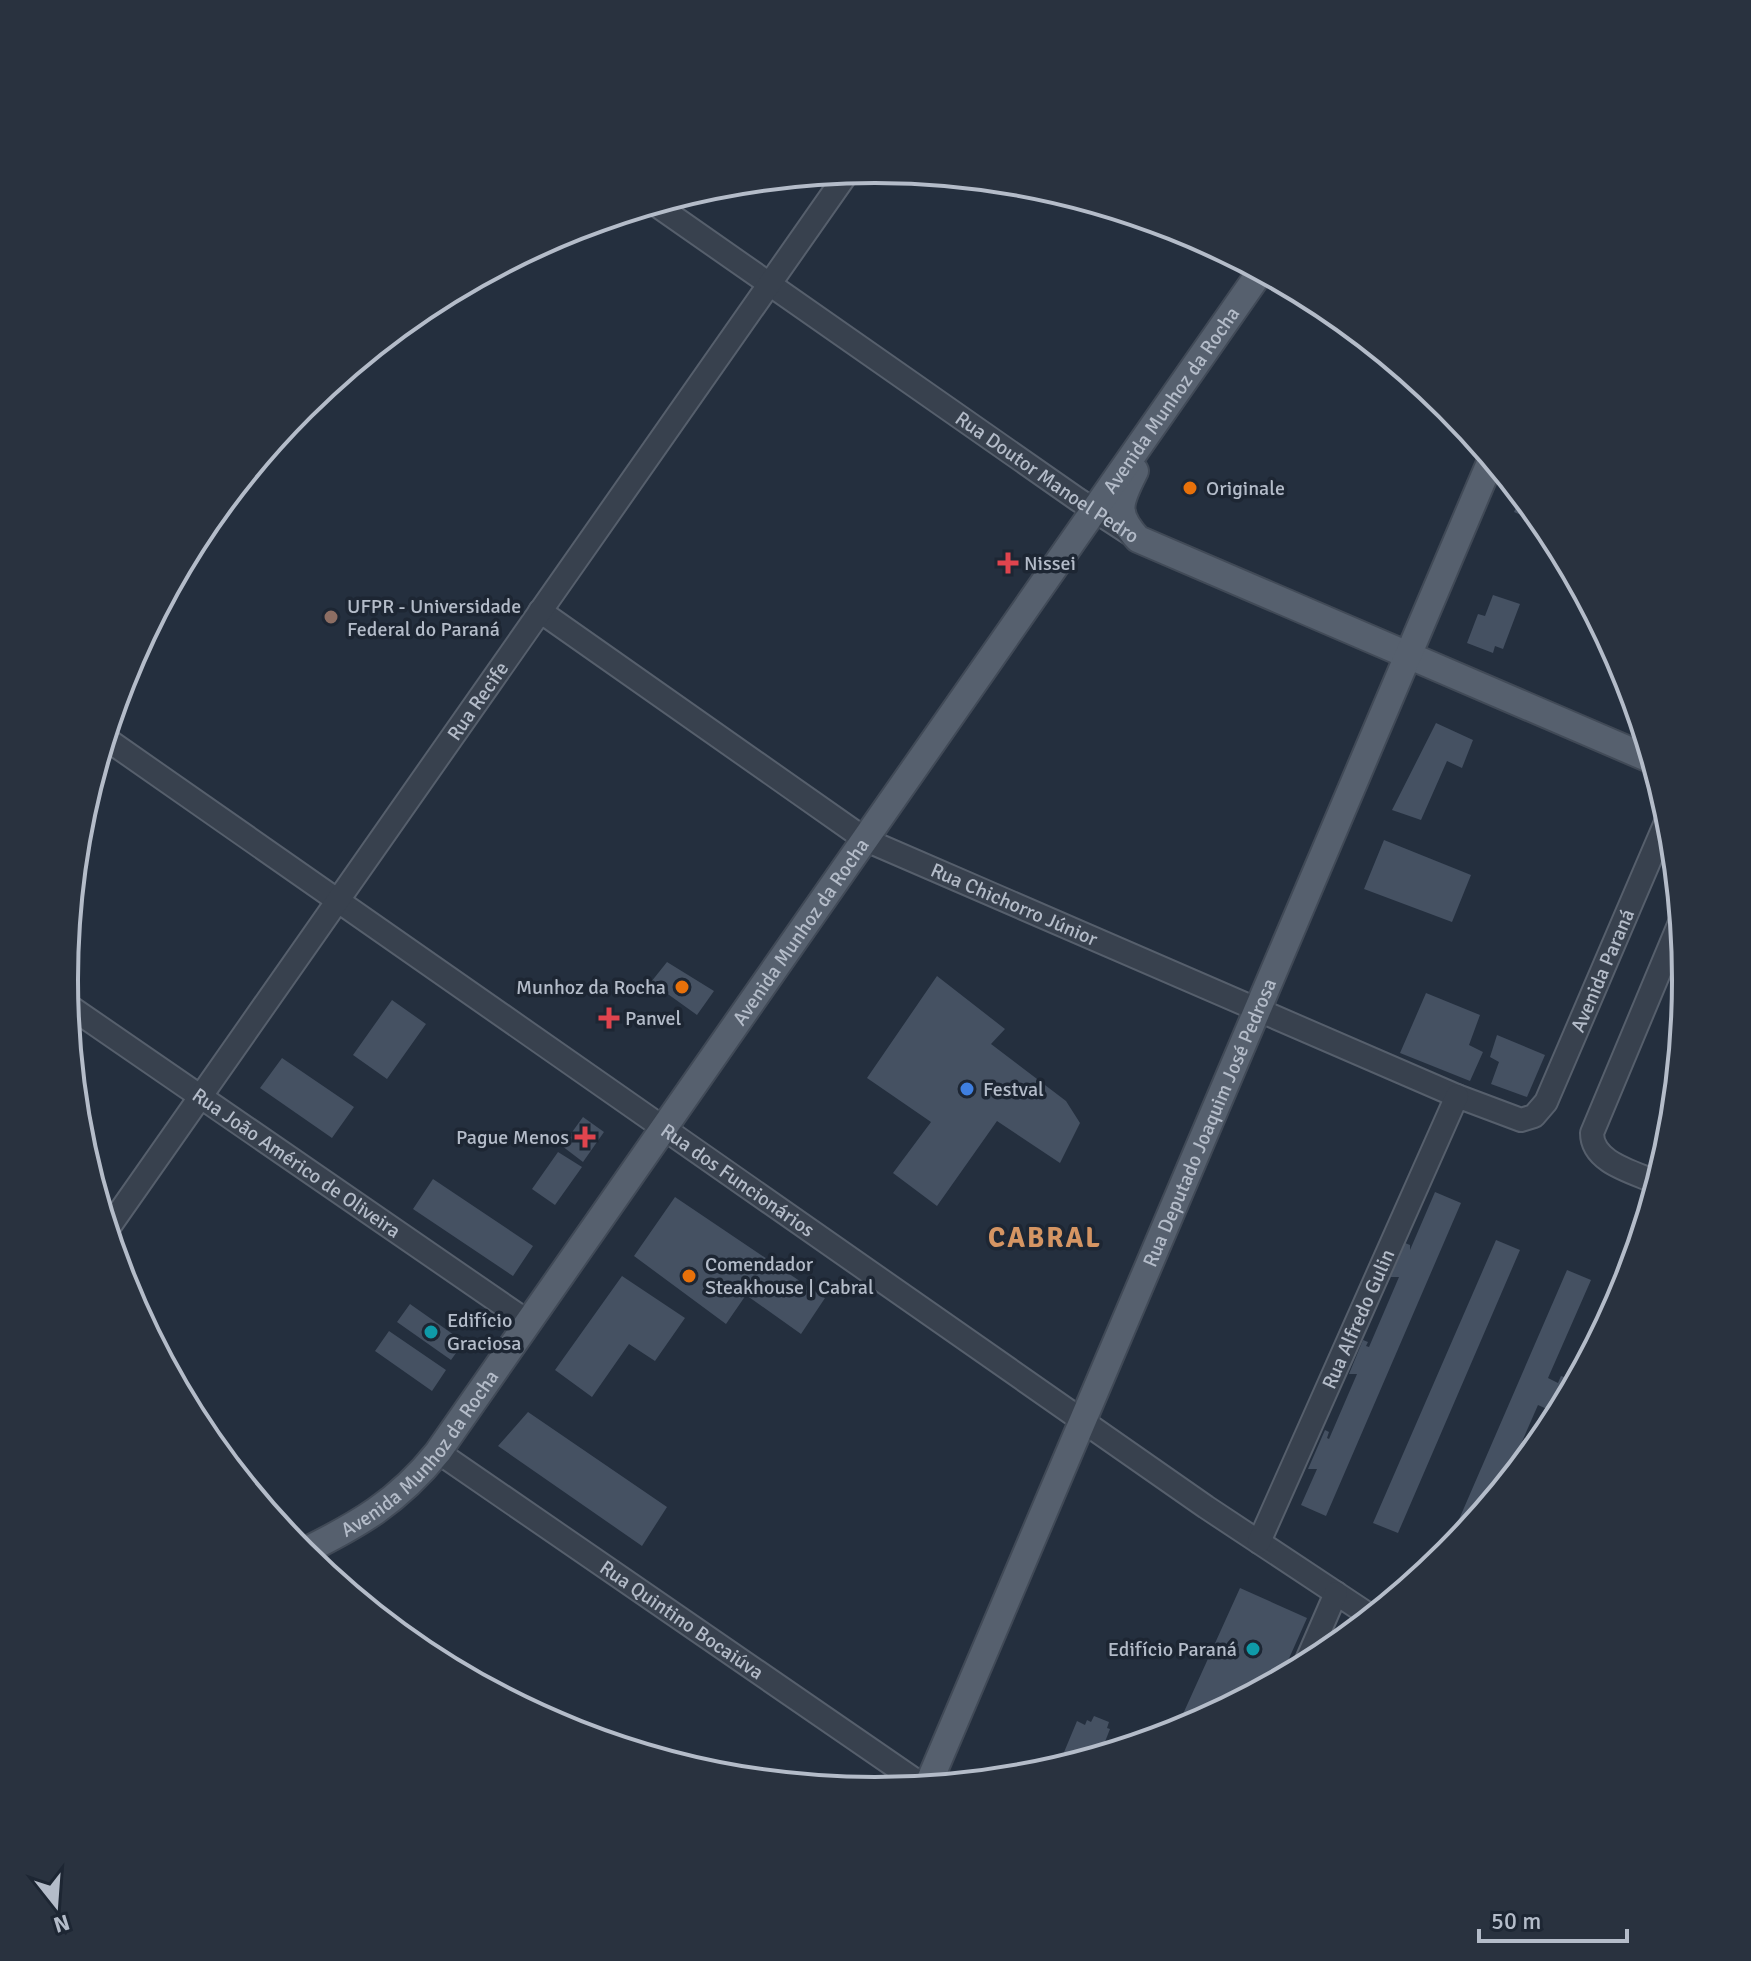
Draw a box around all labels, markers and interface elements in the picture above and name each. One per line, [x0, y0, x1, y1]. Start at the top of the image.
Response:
street label: Avenida Munhoz da Rocha [1097, 302, 1245, 498]
street label: Rua Doutor Manoel Pedro [951, 405, 1144, 549]
place label: Originale [1206, 476, 1285, 501]
marker: Originale [1181, 479, 1199, 497]
place label: Nissei [1024, 551, 1076, 576]
marker: Nissei [999, 554, 1017, 572]
place label: UFPR - Universidade Federal do Paraná [347, 594, 521, 642]
marker: UFPR - Universidade Federal do Paraná [322, 608, 340, 626]
street label: Rua Recife [441, 657, 514, 745]
street label: Avenida Munhoz da Rocha [727, 833, 874, 1030]
street label: Rua Chichorro Júnior [927, 857, 1102, 952]
street label: Avenida Paraná [1565, 905, 1640, 1036]
place label: Munhoz da Rocha [516, 975, 666, 1000]
street label: Rua Deputado Joaquim José Pedrosa [1137, 975, 1282, 1271]
marker: Munhoz da Rocha [673, 978, 691, 996]
place label: Panvel [625, 1006, 682, 1031]
marker: Panvel [600, 1009, 618, 1027]
place label: Festval [983, 1077, 1044, 1102]
marker: Festval [958, 1080, 976, 1098]
street label: Rua João Américo de Oliveira [188, 1082, 406, 1243]
street label: Rua dos Funcionários [656, 1118, 820, 1243]
place label: Pague Menos [456, 1125, 569, 1150]
marker: Pague Menos [576, 1128, 594, 1146]
district label: CABRAL [988, 1221, 1102, 1255]
street label: Rua Alfredo Gulin [1316, 1245, 1400, 1393]
place label: Comendador Steakhouse | Cabral [705, 1252, 874, 1300]
marker: Comendador Steakhouse | Cabral [680, 1267, 698, 1285]
place label: Edifício Graciosa [447, 1308, 521, 1356]
marker: Edifício Graciosa [422, 1323, 440, 1341]
street label: Avenida Munhoz da Rocha [336, 1365, 504, 1542]
street label: Rua Quintino Bocaiúva [595, 1555, 769, 1685]
place label: Edifício Paraná [1108, 1637, 1237, 1662]
marker: Edifício Paraná [1244, 1640, 1262, 1658]
north arrow [16, 1865, 96, 1945]
scale bar [1479, 1893, 1627, 1943]
text: 50 m [1491, 1906, 1541, 1936]
text: N [50, 1908, 73, 1939]

